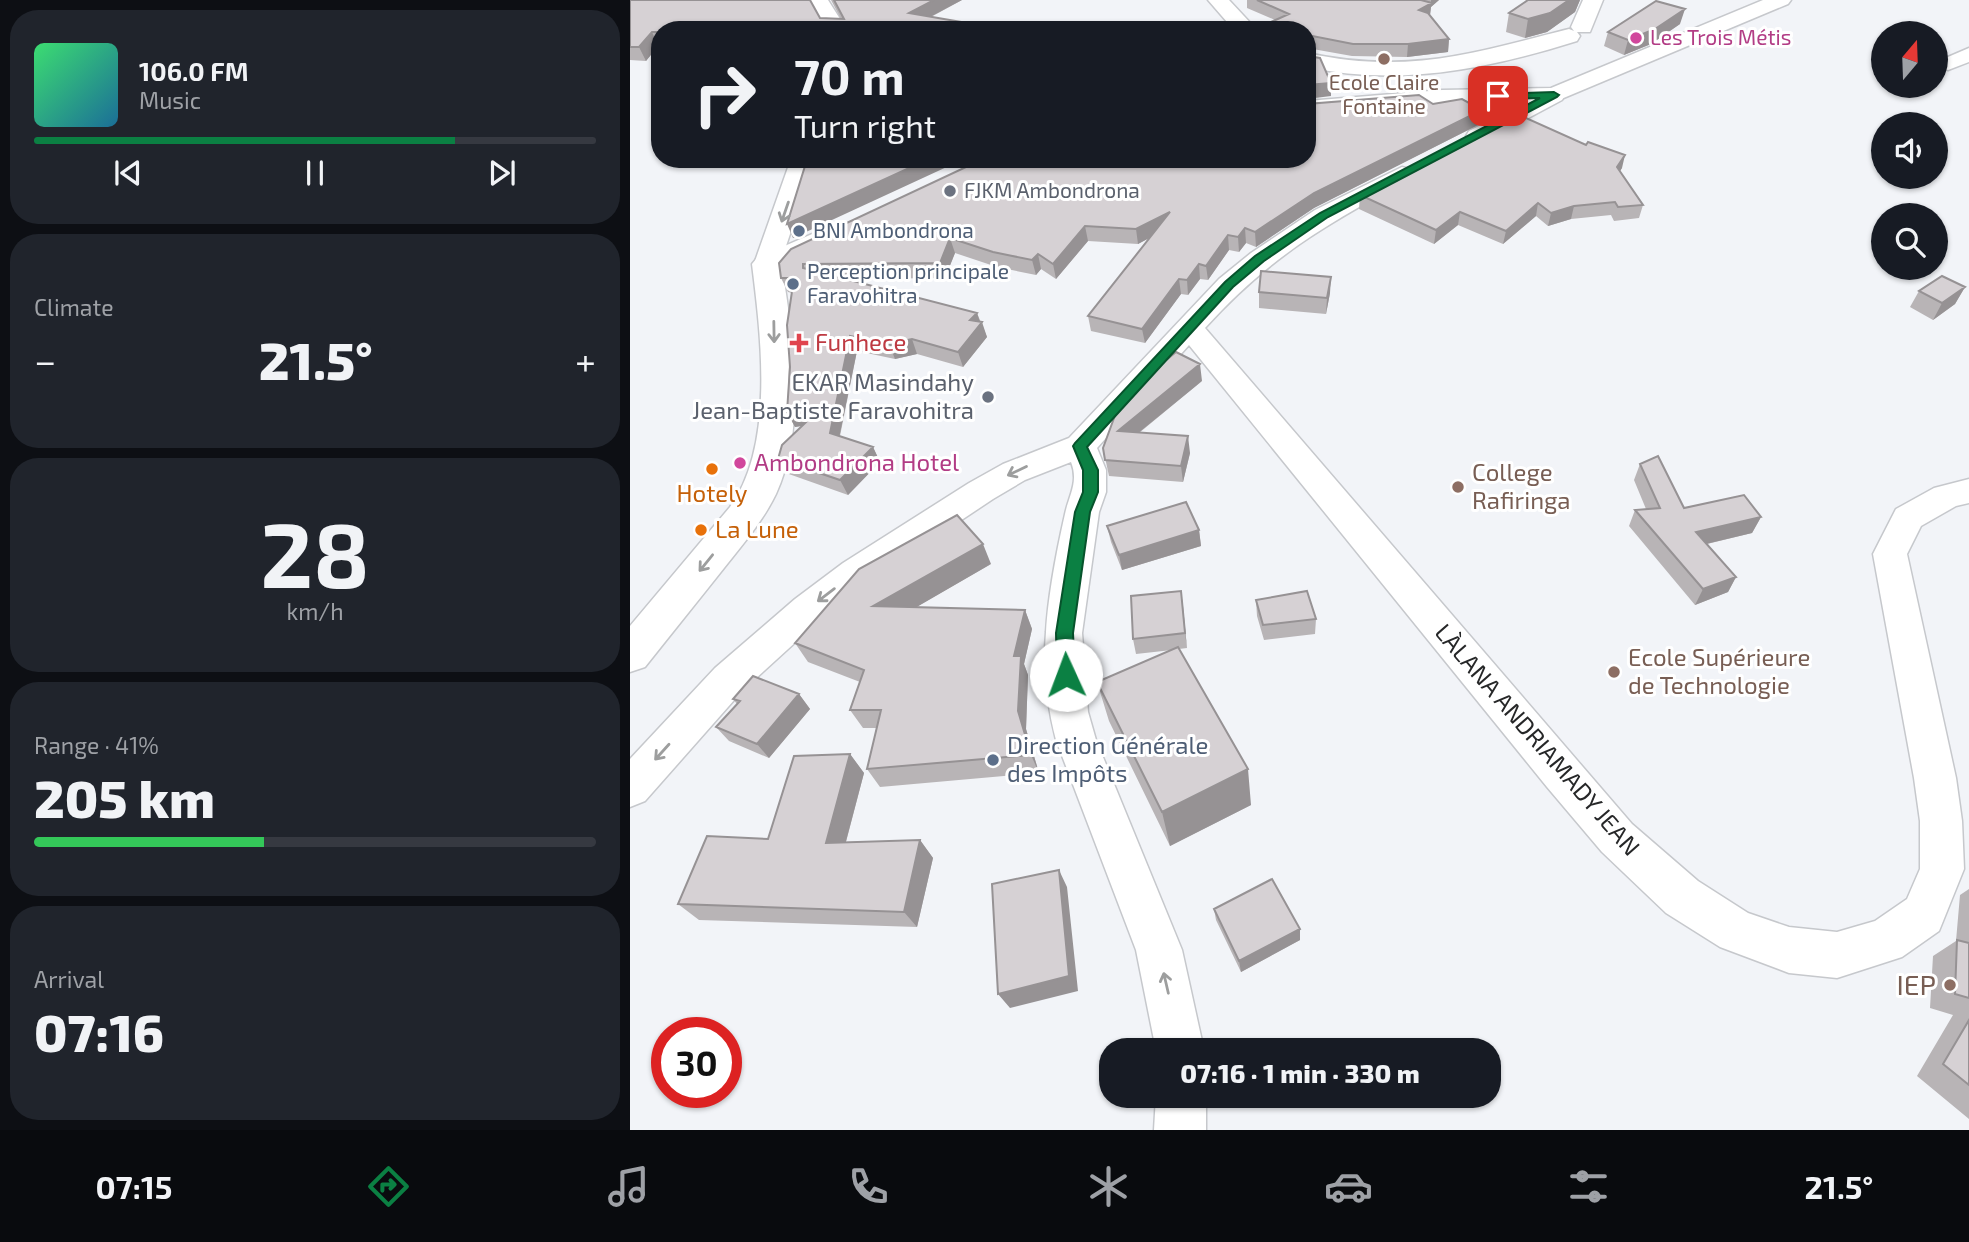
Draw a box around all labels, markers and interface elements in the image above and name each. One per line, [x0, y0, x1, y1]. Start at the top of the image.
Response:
north arrow [1871, 21, 1948, 98]
map controls [1871, 21, 1948, 280]
place label: Les Trois Métis [1650, 24, 1791, 49]
marker: Les Trois Métis [1628, 30, 1644, 46]
text: 70 m [794, 46, 905, 105]
icon: right [679, 49, 770, 140]
marker: Ecole Claire Fontaine [1376, 51, 1392, 67]
text: 106.0 FM [139, 55, 249, 86]
pin [1468, 66, 1528, 126]
place label: Ecole Claire Fontaine [1329, 69, 1439, 118]
icon: arrive [1479, 77, 1517, 115]
text: Music [139, 86, 201, 114]
text: Turn right [794, 106, 936, 144]
button: sound [1871, 112, 1948, 189]
icon: previous [109, 154, 147, 192]
icon: pause [296, 154, 334, 192]
icon: next [483, 154, 521, 192]
place label: FJKM Ambondrona [964, 177, 1140, 202]
marker: FJKM Ambondrona [942, 183, 958, 199]
one-way arrow [778, 200, 790, 222]
button: search [1871, 203, 1948, 280]
place label: BNI Ambondrona [813, 217, 974, 242]
marker: BNI Ambondrona [791, 223, 807, 239]
place label: Perception principale Faravohitra [807, 258, 1009, 307]
marker: Perception principale Faravohitra [785, 276, 801, 292]
text: Climate [34, 293, 114, 321]
one-way arrow [767, 320, 781, 343]
place label: Funhece [815, 327, 906, 356]
text: 21.5° [259, 328, 373, 390]
marker: Funhece [789, 333, 809, 353]
text: − [34, 337, 56, 383]
text: + [575, 337, 596, 383]
place label: EKAR Masindahy Jean-Baptiste Faravohitra [692, 367, 974, 424]
marker: EKAR Masindahy Jean-Baptiste Faravohitra [980, 389, 996, 405]
place label: Ambondrona Hotel [754, 447, 959, 476]
marker: Ambondrona Hotel [732, 455, 748, 471]
place label: College Rafiringa [1472, 457, 1571, 514]
marker: Hotely [704, 461, 720, 477]
one-way arrow [1006, 465, 1027, 478]
place label: Hotely [677, 478, 748, 507]
marker: College Rafiringa [1450, 479, 1466, 495]
text: 28 [260, 497, 370, 606]
place label: La Lune [715, 514, 799, 543]
marker: La Lune [693, 522, 709, 538]
one-way arrow [698, 554, 714, 572]
one-way arrow [817, 588, 836, 602]
text: km/h [286, 597, 344, 625]
street label: LÀLANA ANDRIAMADY JEAN [1430, 617, 1647, 861]
position arrow [1029, 638, 1103, 712]
place label: Ecole Supérieure de Technologie [1628, 642, 1810, 699]
marker: Ecole Supérieure de Technologie [1606, 664, 1622, 680]
place label: Direction Générale des Impôts [1007, 730, 1208, 787]
text: Range · 41% [34, 731, 159, 759]
one-way arrow [654, 743, 671, 760]
marker: Direction Générale des Impôts [985, 752, 1001, 768]
text: 205 km [34, 766, 215, 828]
text: Arrival [34, 965, 104, 993]
place label: IEP [1896, 967, 1936, 1001]
one-way arrow [1159, 972, 1173, 995]
marker: IEP [1942, 977, 1958, 993]
text: 07:16 [34, 1000, 164, 1062]
speed limit sign: 30 [651, 1017, 742, 1108]
text: 07:16 · 1 min · 330 m [1180, 1057, 1420, 1088]
icon: directions [364, 1162, 413, 1211]
icon: music [604, 1162, 653, 1211]
icon: phone [844, 1162, 893, 1211]
icon: climate [1084, 1162, 1133, 1211]
icon: car [1324, 1162, 1373, 1211]
icon: filters [1564, 1162, 1613, 1211]
text: 07:15 [96, 1167, 172, 1205]
text: 21.5° [1804, 1167, 1873, 1205]

